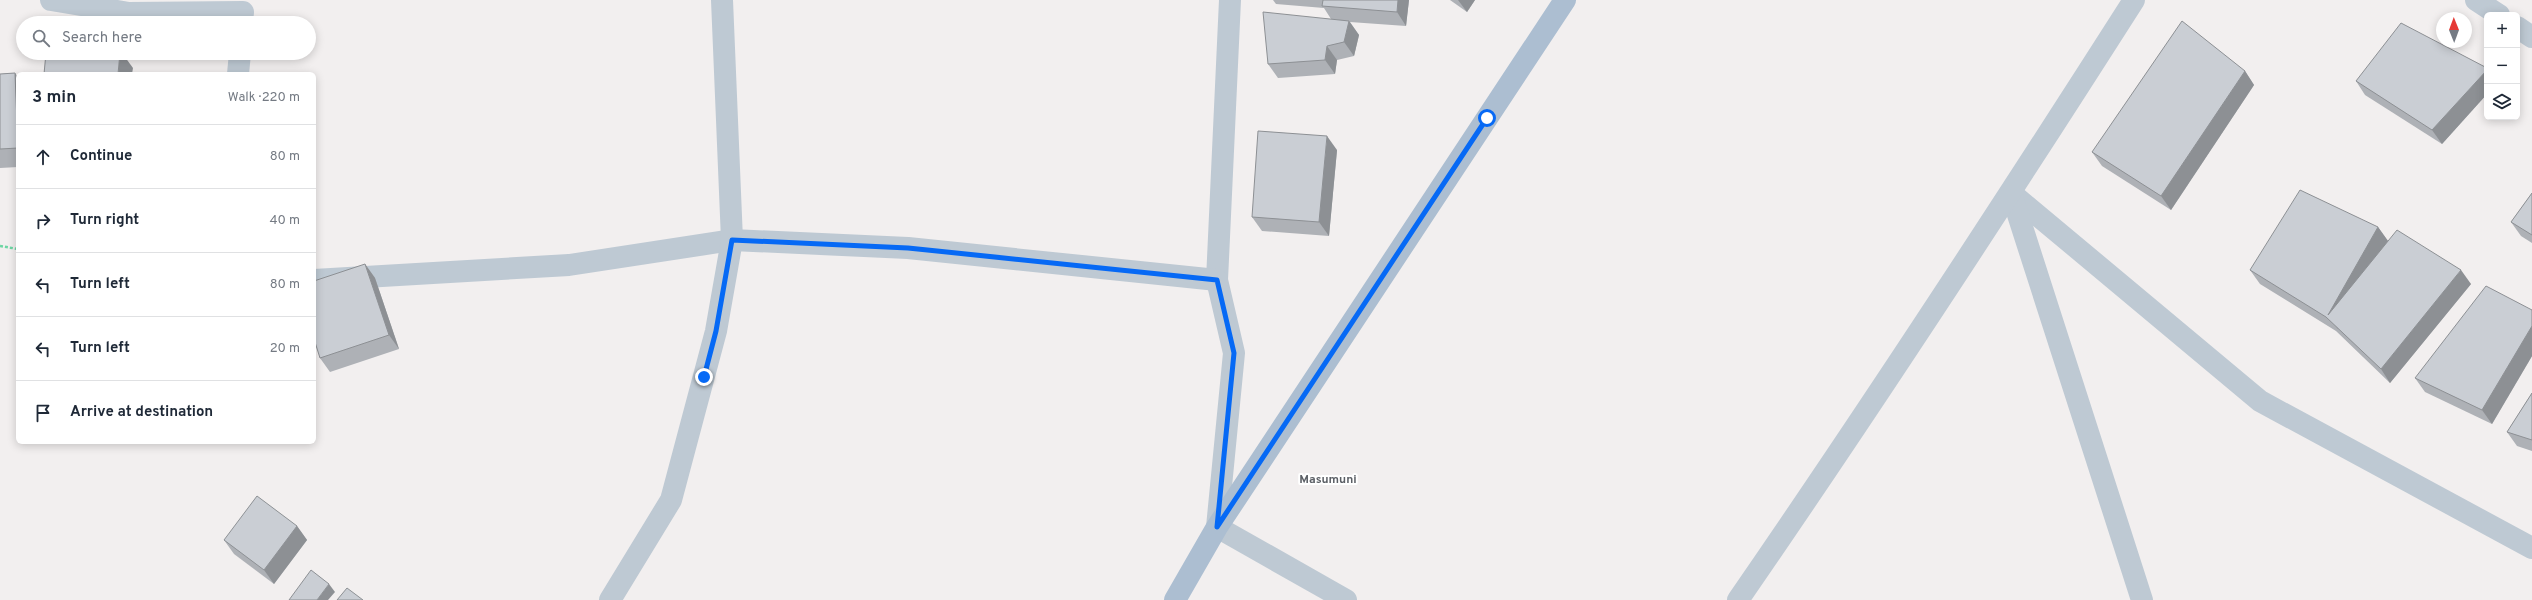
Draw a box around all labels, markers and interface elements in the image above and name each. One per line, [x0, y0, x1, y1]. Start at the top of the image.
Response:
north arrow [2436, 12, 2472, 48]
map controls [2484, 12, 2520, 120]
button: + [2484, 12, 2520, 48]
search box [16, 16, 316, 60]
icon: search [30, 27, 52, 49]
text: Search here [62, 29, 142, 48]
button: − [2484, 48, 2520, 84]
button: layers [2484, 84, 2520, 120]
text: 3 min [32, 87, 76, 109]
text: Walk · 220 m [228, 90, 300, 106]
route start [1478, 109, 1496, 127]
icon: ahead [32, 146, 54, 168]
text: Continue [70, 147, 132, 166]
text: 80 m [270, 149, 300, 165]
icon: right [32, 210, 54, 232]
text: Turn right [70, 211, 139, 230]
text: 40 m [270, 213, 300, 229]
icon: left [32, 274, 54, 296]
text: Turn left [70, 275, 130, 294]
text: 80 m [270, 277, 300, 293]
icon: left [32, 338, 54, 360]
text: Turn left [70, 339, 130, 358]
text: 20 m [270, 341, 300, 357]
route end [695, 368, 713, 386]
icon: arrive [32, 402, 54, 424]
text: Arrive at destination [70, 403, 213, 422]
district label: Masumuni [1299, 472, 1357, 488]

